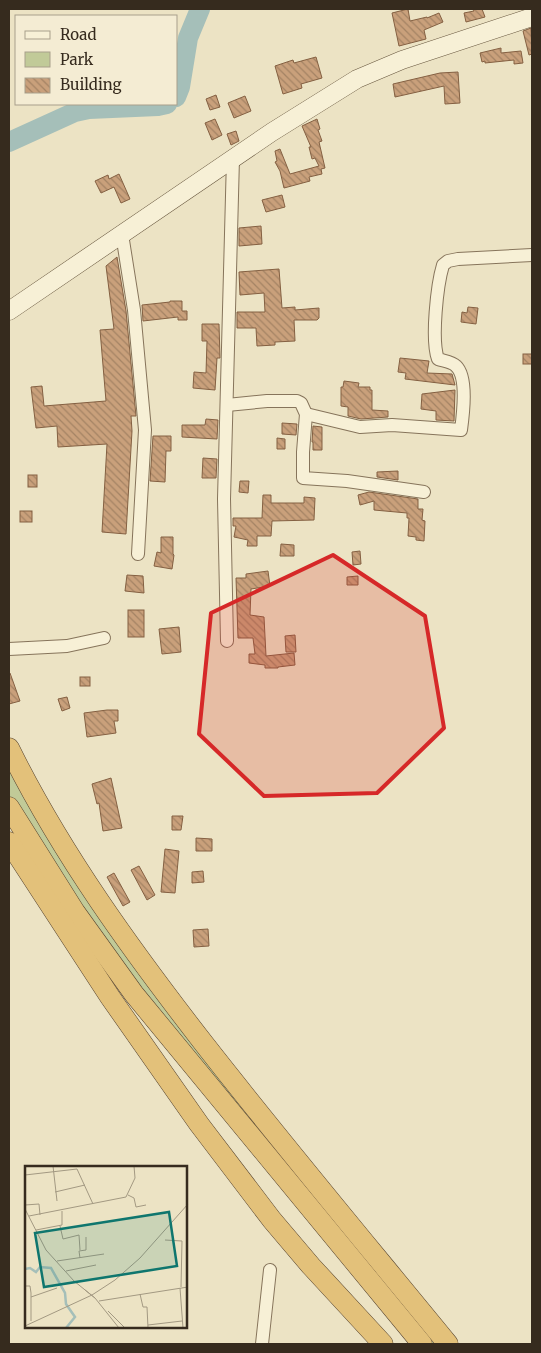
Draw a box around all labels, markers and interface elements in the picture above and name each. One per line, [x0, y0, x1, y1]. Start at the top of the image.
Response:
legend [15, 15, 178, 105]
text: Road [60, 25, 96, 44]
text: Park [60, 50, 94, 69]
text: Building [60, 75, 122, 94]
inset map [25, 1166, 188, 1328]

